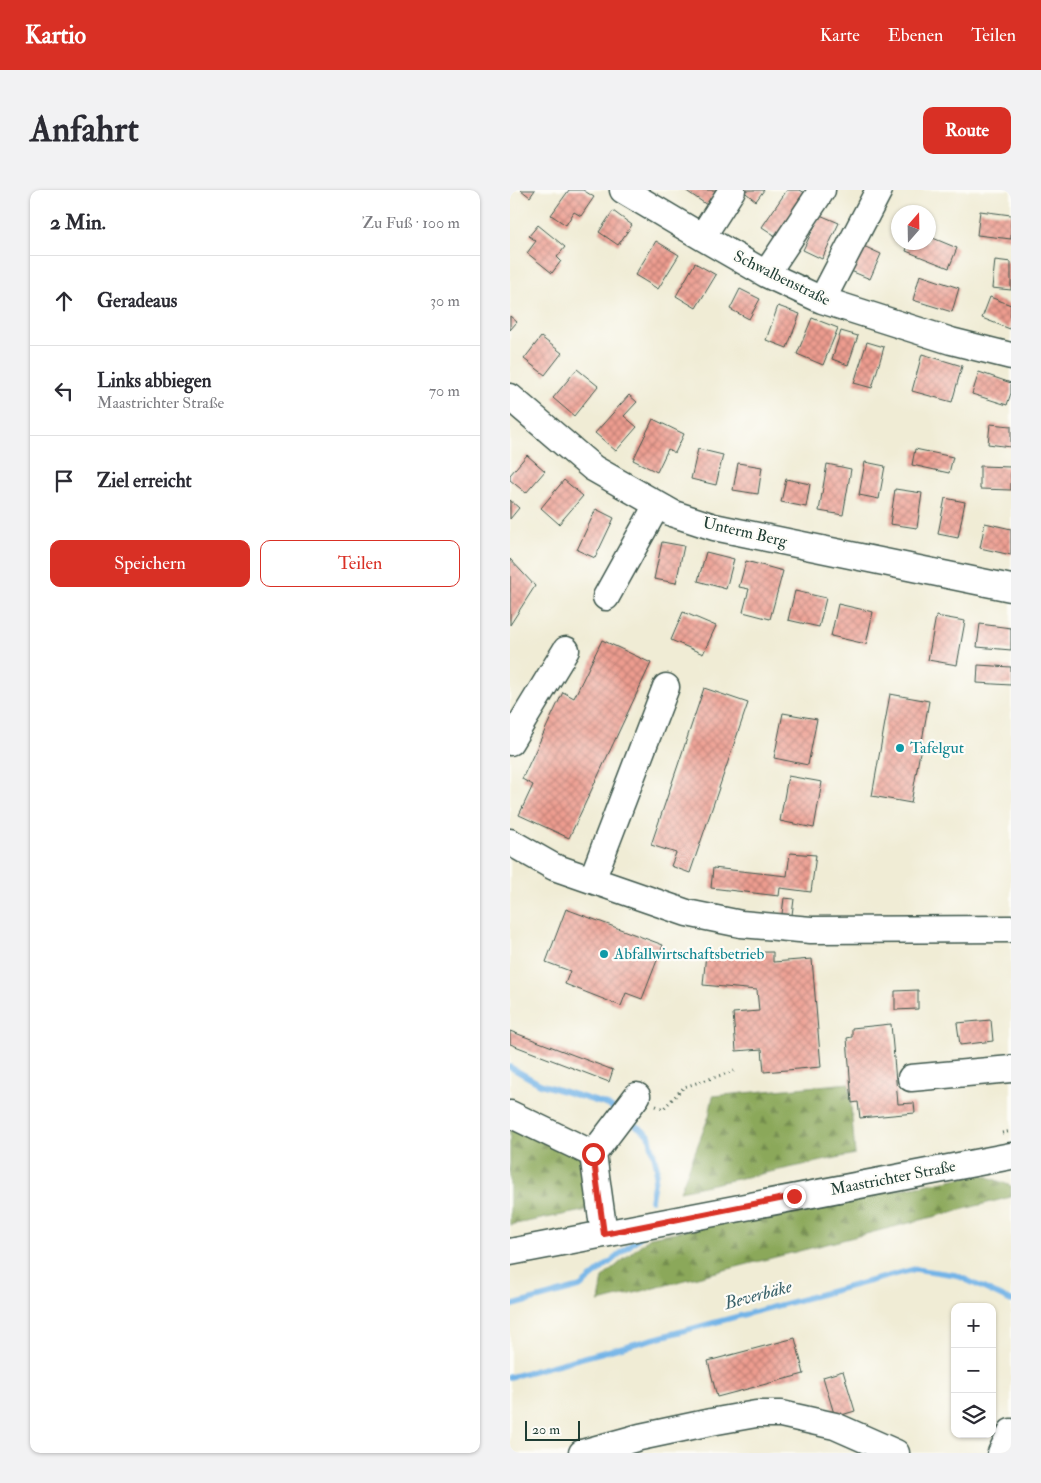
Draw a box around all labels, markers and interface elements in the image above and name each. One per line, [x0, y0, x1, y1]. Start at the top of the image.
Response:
text: Kartio [25, 20, 86, 51]
text: Karte [820, 24, 860, 47]
text: Ebenen [888, 24, 943, 47]
text: Teilen [971, 24, 1016, 47]
button: Route [923, 107, 1011, 154]
text: Anfahrt [30, 108, 139, 152]
north arrow [891, 205, 936, 250]
text: 2 Min. [50, 209, 106, 236]
text: Zu Fuß · 100 m [362, 213, 460, 233]
street label: Schwalbenstraße [730, 246, 834, 310]
icon: ahead [50, 287, 78, 315]
text: Geradeaus [97, 289, 177, 313]
text: 30 m [430, 291, 460, 311]
text: Links abbiegen [97, 369, 211, 393]
icon: left [50, 377, 78, 405]
text: 70 m [429, 381, 460, 401]
text: Maastrichter Straße [97, 393, 224, 413]
icon: arrive [50, 467, 78, 495]
text: Ziel erreicht [97, 469, 192, 493]
street label: Unterm Berg [701, 513, 790, 552]
button: Speichern [50, 540, 250, 587]
button: Teilen [260, 540, 460, 587]
place label: Tafelgut [910, 738, 964, 758]
marker: Tafelgut [894, 742, 906, 754]
place label: Abfallwirtschaftsbetrieb [613, 944, 764, 964]
marker: Abfallwirtschaftsbetrieb [598, 948, 610, 960]
route start [582, 1143, 605, 1166]
street label: Maastrichter Straße [829, 1156, 958, 1200]
route end [783, 1185, 806, 1208]
water label: Beverbäke [721, 1275, 795, 1315]
map controls [951, 1303, 996, 1438]
button: + [951, 1303, 996, 1348]
button: − [951, 1348, 996, 1393]
button: layers [951, 1393, 996, 1438]
scale bar [525, 1418, 580, 1441]
text: 20 m [532, 1421, 560, 1438]

